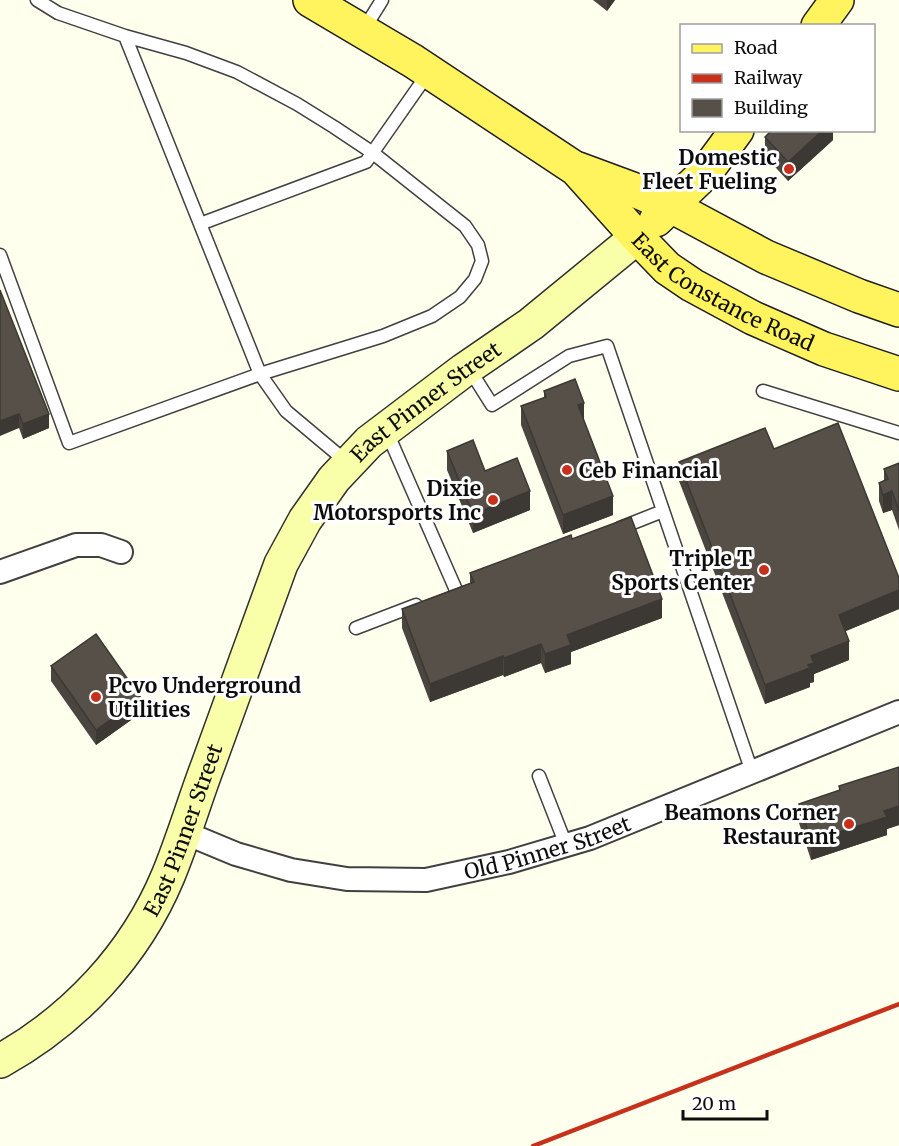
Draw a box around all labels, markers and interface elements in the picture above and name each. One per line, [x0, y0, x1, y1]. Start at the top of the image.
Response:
legend [680, 24, 875, 132]
text: Road [734, 36, 778, 59]
text: Railway [734, 66, 803, 89]
text: Building [734, 96, 808, 119]
place label: Domestic Fleet Fueling [642, 144, 777, 195]
marker: Domestic Fleet Fueling [782, 162, 796, 176]
street label: East Constance Road [626, 227, 819, 357]
street label: East Pinner Street [344, 335, 506, 467]
place label: Ceb Financial [579, 457, 718, 484]
marker: Ceb Financial [560, 463, 574, 477]
place label: Dixie Motorsports Inc [313, 475, 481, 526]
marker: Dixie Motorsports Inc [486, 493, 500, 507]
place label: Triple T Sports Center [611, 545, 752, 596]
marker: Triple T Sports Center [757, 563, 771, 577]
place label: Pcvo Underground Utilities [108, 672, 301, 723]
marker: Pcvo Underground Utilities [89, 690, 103, 704]
street label: East Pinner Street [137, 740, 228, 921]
place label: Beamons Corner Restaurant [664, 799, 838, 850]
street label: Old Pinner Street [462, 809, 634, 885]
marker: Beamons Corner Restaurant [842, 817, 856, 831]
scale bar [683, 1083, 767, 1121]
text: 20 m [692, 1092, 736, 1115]

